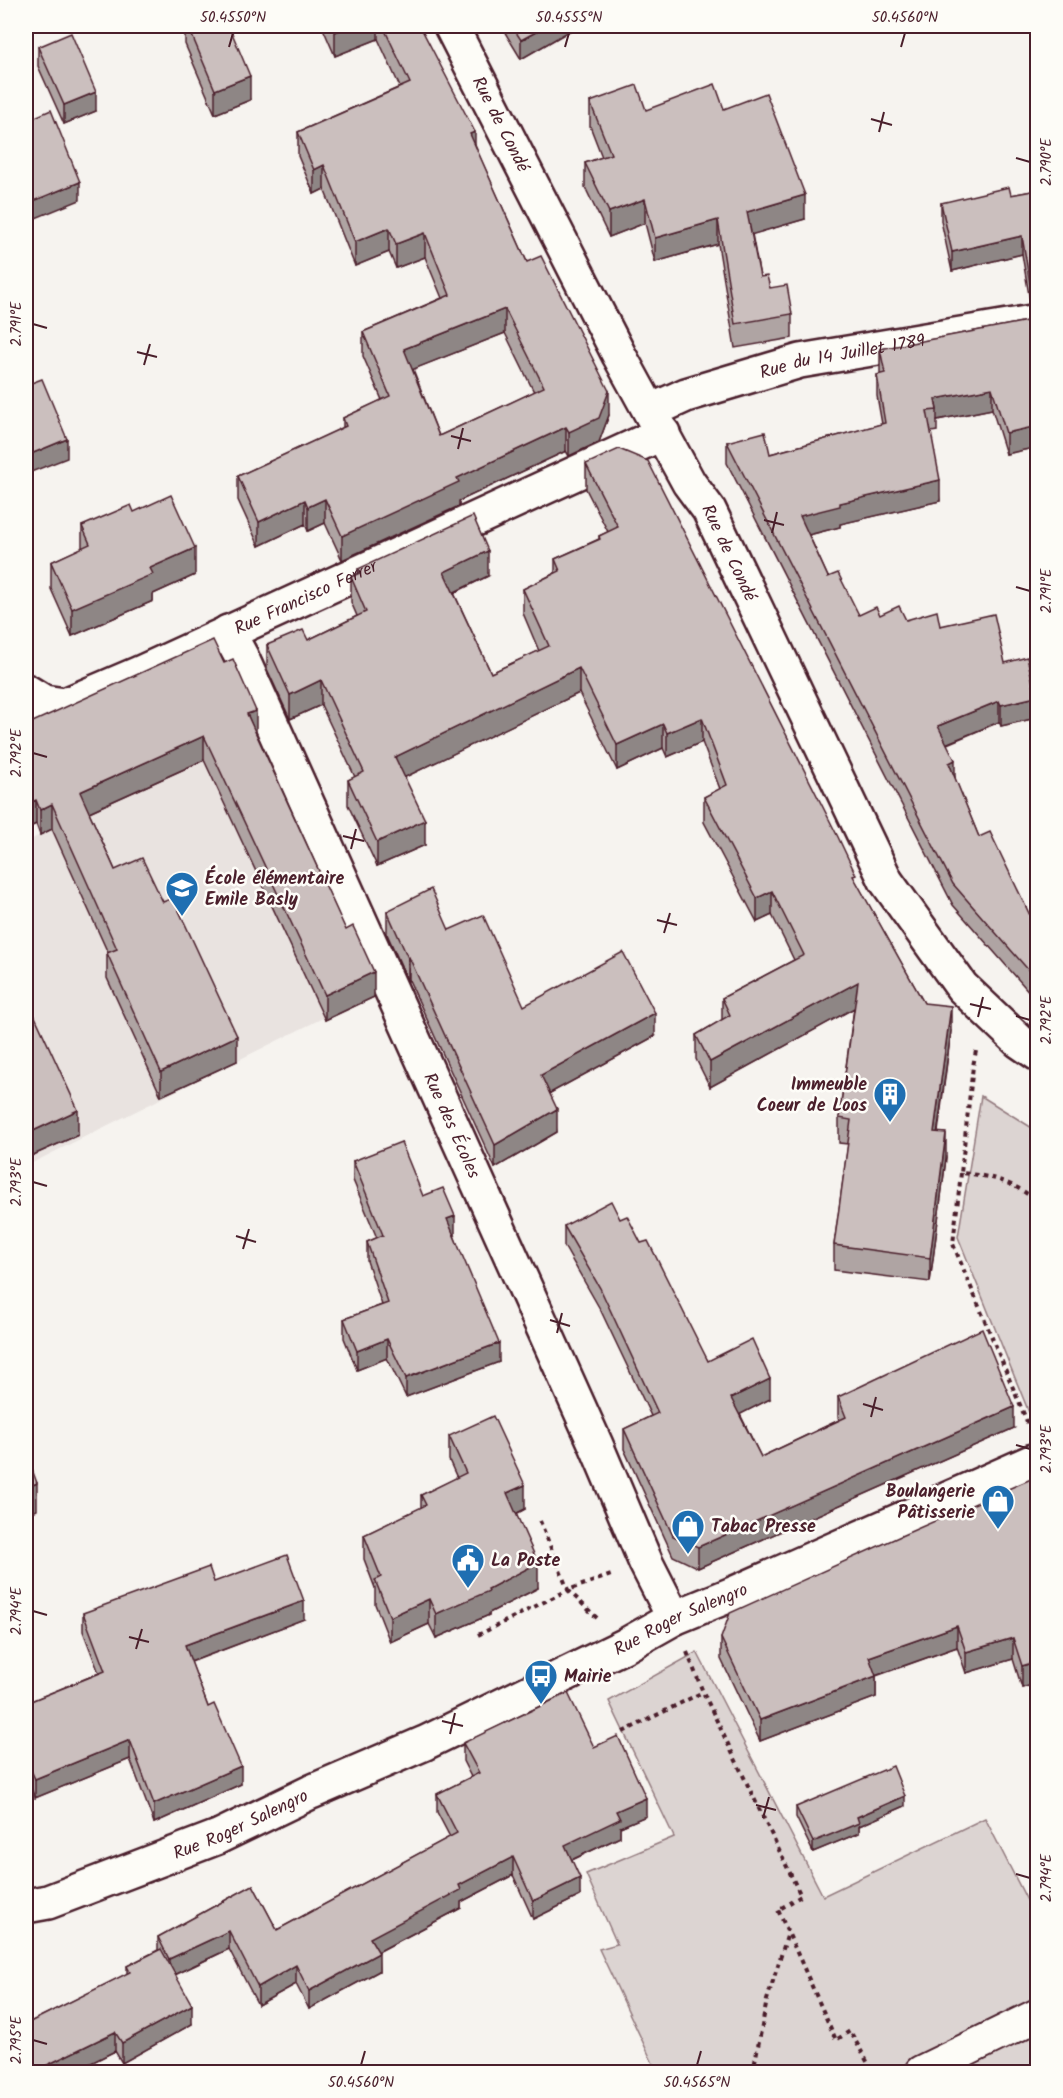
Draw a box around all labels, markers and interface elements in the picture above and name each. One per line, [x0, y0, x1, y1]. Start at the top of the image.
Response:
text: 50.4550°N [200, 6, 266, 30]
text: 50.4555°N [536, 6, 602, 30]
text: 50.4560°N [872, 6, 938, 30]
street label: Rue de Condé [463, 72, 537, 179]
text: 2.790°E [1035, 137, 1059, 186]
text: 2.791°E [5, 300, 29, 347]
street label: Rue du 14 Juillet 1789 [756, 327, 928, 388]
street label: Rue de Condé [692, 500, 764, 607]
street label: Rue Francisco Ferrer [230, 552, 384, 644]
text: 2.791°E [1035, 567, 1059, 614]
text: 2.792°E [5, 727, 29, 778]
place label: École élémentaire Emile Basly [205, 865, 345, 915]
school or university icon: École élémentaire Emile Basly [164, 870, 200, 917]
text: 2.792°E [1035, 994, 1059, 1045]
street label: Rue des Écoles [414, 1068, 487, 1184]
place label: Immeuble Coeur de Loos [757, 1071, 868, 1121]
building icon: Immeuble Coeur de Loos [872, 1076, 908, 1123]
text: 2.793°E [5, 1156, 29, 1206]
text: 2.793°E [1035, 1423, 1059, 1473]
place label: Boulangerie Pâtisserie [885, 1478, 975, 1528]
shop icon: Boulangerie Pâtisserie [980, 1483, 1016, 1530]
shop icon: Tabac Presse [670, 1508, 706, 1555]
place label: Tabac Presse [711, 1513, 816, 1542]
public building icon: La Poste [450, 1542, 486, 1589]
place label: La Poste [491, 1547, 561, 1576]
street label: Rue Roger Salengro [609, 1576, 753, 1665]
text: 2.794°E [5, 1585, 29, 1635]
bus stop icon: Mairie [523, 1658, 559, 1705]
place label: Mairie [564, 1663, 612, 1692]
street label: Rue Roger Salengro [169, 1782, 314, 1869]
text: 2.794°E [1035, 1852, 1059, 1902]
text: 2.795°E [5, 2015, 29, 2064]
text: 50.4560°N [328, 2071, 394, 2095]
text: 50.4565°N [663, 2071, 731, 2095]

